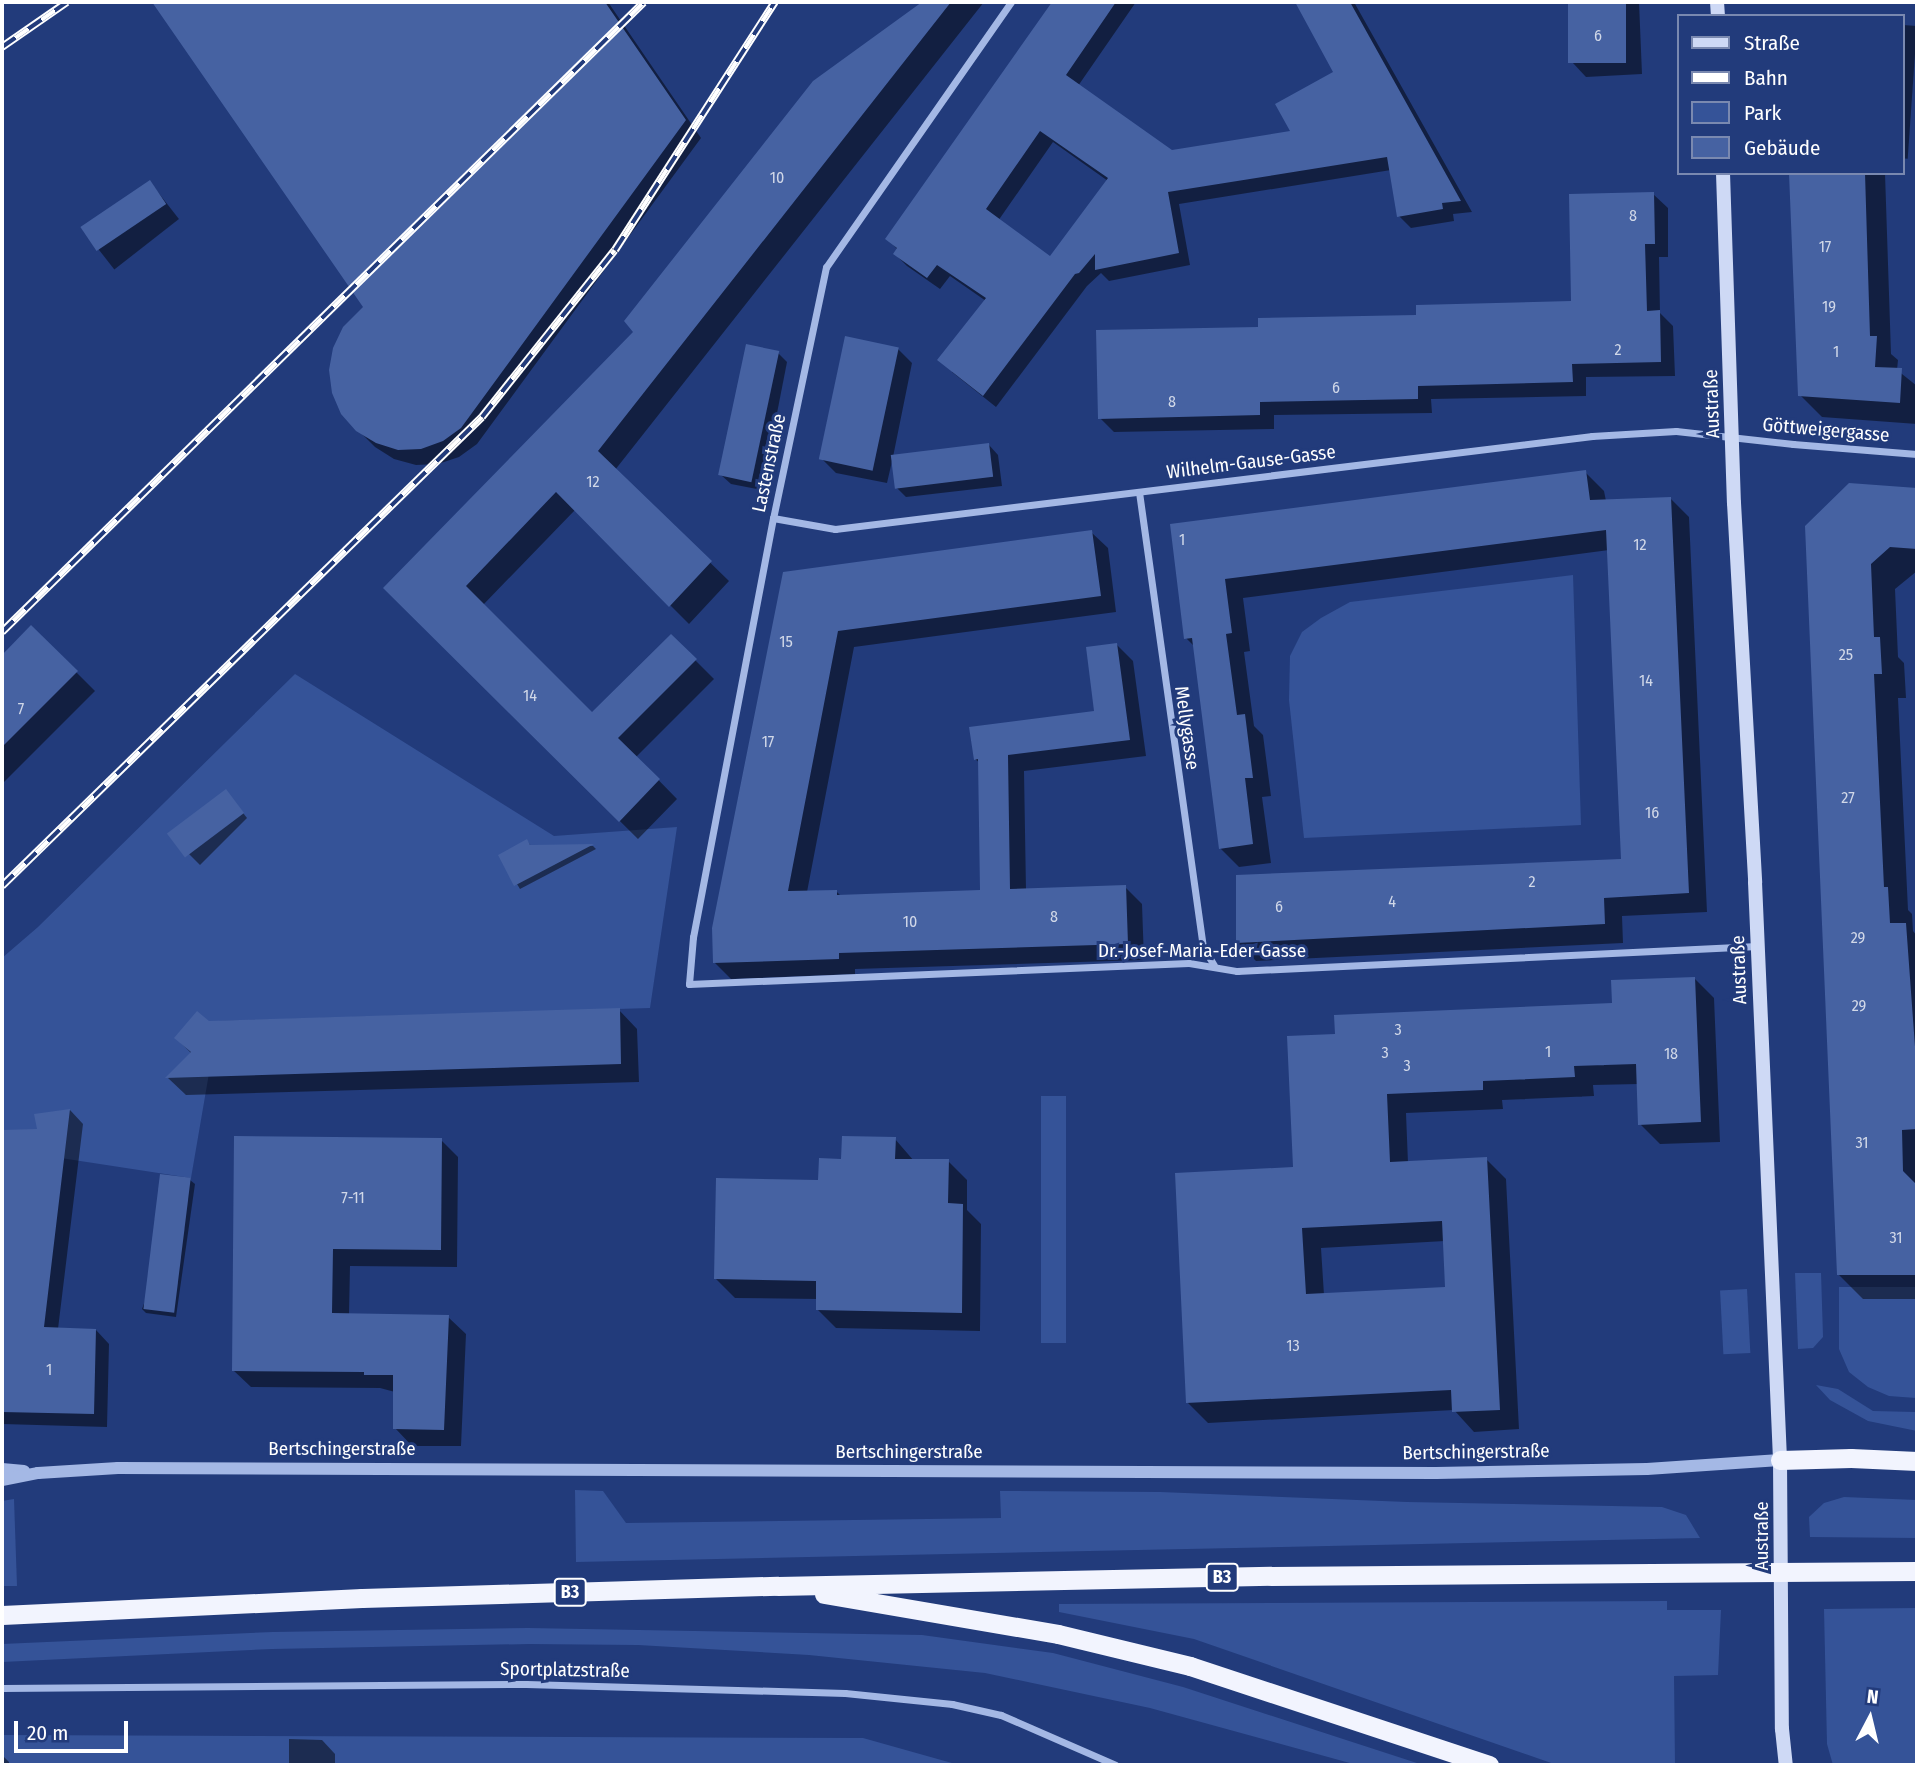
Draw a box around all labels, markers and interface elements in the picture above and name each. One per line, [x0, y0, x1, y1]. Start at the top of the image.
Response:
legend [1678, 14, 1905, 175]
house number: 6 [1594, 26, 1602, 46]
text: Straße [1744, 30, 1800, 56]
text: Bahn [1744, 65, 1788, 91]
text: Park [1744, 100, 1781, 126]
text: Gebäude [1744, 135, 1820, 161]
house number: 10 [770, 168, 784, 188]
house number: 8 [1629, 206, 1637, 226]
house number: 17 [1819, 237, 1831, 257]
house number: 19 [1822, 297, 1836, 317]
house number: 2 [1614, 340, 1622, 360]
house number: 1 [1833, 342, 1839, 362]
street label: Austraße [1699, 369, 1725, 439]
house number: 6 [1332, 378, 1340, 398]
house number: 8 [1168, 392, 1176, 412]
street label: Lastenstraße [747, 412, 791, 514]
street label: Göttweigergasse [1762, 413, 1890, 447]
street label: Wilhelm-Gause-Gasse [1165, 440, 1337, 484]
house number: 12 [586, 472, 600, 492]
house number: 1 [1179, 530, 1185, 550]
house number: 12 [1633, 535, 1647, 555]
house number: 15 [779, 632, 793, 652]
house number: 25 [1839, 645, 1853, 665]
house number: 14 [1639, 671, 1653, 691]
street label: Mellygasse [1170, 685, 1204, 771]
house number: 14 [523, 686, 537, 706]
house number: 7 [18, 699, 24, 719]
house number: 17 [762, 732, 774, 752]
house number: 27 [1841, 788, 1855, 808]
house number: 16 [1645, 803, 1659, 823]
house number: 2 [1528, 872, 1536, 892]
house number: 4 [1388, 892, 1396, 912]
house number: 6 [1275, 897, 1283, 917]
house number: 8 [1050, 907, 1058, 927]
house number: 10 [903, 912, 917, 932]
house number: 29 [1851, 928, 1865, 948]
street label: Austraße [1726, 935, 1752, 1005]
street label: Dr.-Josef-Maria-Eder-Gasse [1098, 940, 1306, 962]
house number: 29 [1852, 996, 1866, 1016]
house number: 3 [1394, 1020, 1402, 1040]
house number: 1 [1545, 1042, 1551, 1062]
house number: 3 [1381, 1043, 1389, 1063]
house number: 18 [1664, 1044, 1678, 1064]
house number: 3 [1403, 1056, 1411, 1076]
house number: 31 [1855, 1133, 1869, 1153]
house number: 7-11 [341, 1188, 365, 1208]
house number: 31 [1889, 1228, 1903, 1248]
house number: 13 [1286, 1336, 1300, 1356]
house number: 1 [46, 1360, 52, 1380]
street label: Bertschingerstraße [268, 1438, 416, 1460]
street label: Bertschingerstraße [1402, 1439, 1550, 1465]
street label: Bertschingerstraße [835, 1441, 983, 1463]
street label: Austraße [1751, 1501, 1773, 1571]
road number: B3 [1204, 1562, 1240, 1592]
road number: B3 [552, 1577, 588, 1606]
street label: Sportplatzstraße [500, 1657, 630, 1683]
north arrow [1835, 1683, 1905, 1753]
text: N [1866, 1685, 1880, 1709]
scale bar [18, 1708, 131, 1752]
text: 20 m [27, 1720, 68, 1746]

